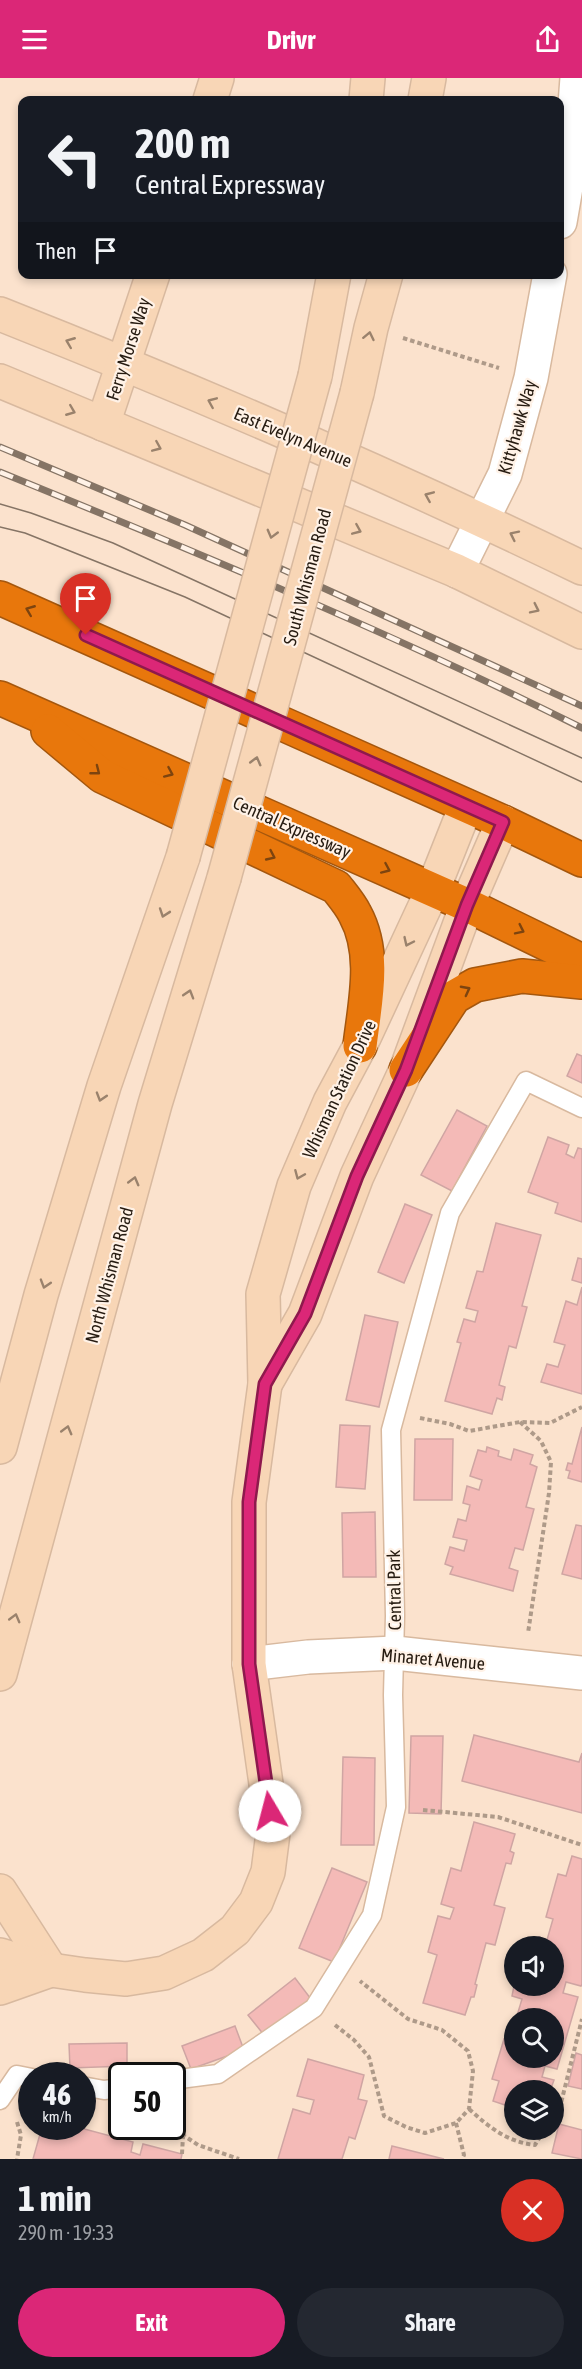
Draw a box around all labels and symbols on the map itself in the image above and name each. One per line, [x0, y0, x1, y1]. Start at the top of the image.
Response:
street label: Ferry Morse Way [102, 295, 154, 403]
one-way arrow [362, 331, 375, 341]
one-way arrow [65, 337, 76, 349]
street label: Kittyhawk Way [493, 377, 541, 477]
one-way arrow [207, 397, 218, 409]
street label: East Evelyn Avenue [231, 403, 355, 471]
one-way arrow [65, 404, 76, 416]
one-way arrow [151, 440, 162, 452]
one-way arrow [425, 491, 436, 503]
street label: South Whisman Road [279, 507, 335, 647]
one-way arrow [351, 522, 362, 534]
one-way arrow [267, 528, 279, 539]
one-way arrow [509, 530, 520, 542]
pin [60, 573, 111, 635]
one-way arrow [529, 601, 540, 613]
one-way arrow [25, 605, 36, 617]
one-way arrow [249, 756, 261, 767]
one-way arrow [90, 764, 101, 775]
one-way arrow [163, 765, 174, 777]
street label: Central Expressway [230, 792, 354, 862]
one-way arrow [265, 849, 276, 861]
one-way arrow [379, 862, 390, 874]
one-way arrow [159, 907, 172, 918]
one-way arrow [513, 923, 524, 935]
one-way arrow [403, 936, 415, 947]
one-way arrow [460, 986, 470, 997]
one-way arrow [182, 989, 194, 999]
street label: Whisman Station Drive [298, 1017, 380, 1161]
one-way arrow [96, 1091, 108, 1102]
one-way arrow [294, 1168, 306, 1179]
one-way arrow [127, 1176, 140, 1186]
street label: North Whisman Road [81, 1205, 137, 1345]
one-way arrow [40, 1278, 52, 1289]
one-way arrow [60, 1425, 72, 1436]
street label: Central Park [383, 1549, 405, 1631]
one-way arrow [8, 1613, 21, 1623]
street label: Minaret Avenue [380, 1644, 486, 1674]
position arrow [238, 1779, 302, 1843]
speed limit sign: 50 [108, 2062, 186, 2140]

